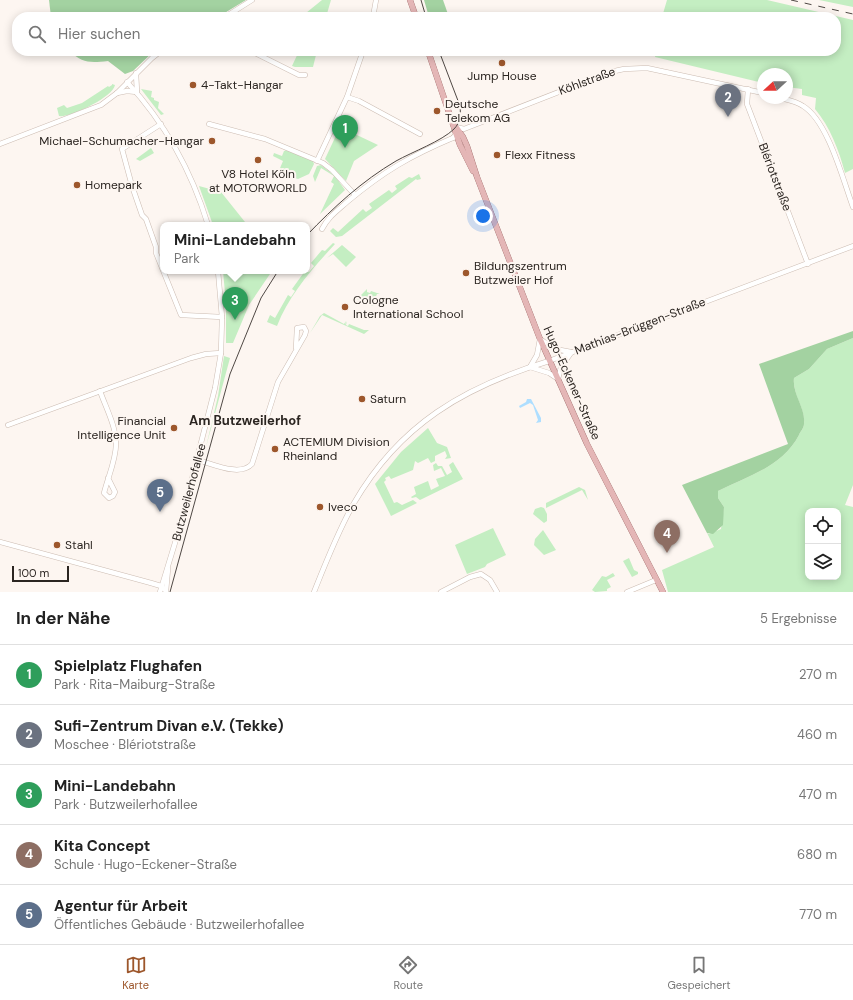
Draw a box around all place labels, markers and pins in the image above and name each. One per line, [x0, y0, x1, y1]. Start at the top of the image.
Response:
marker: Jump House [497, 58, 507, 68]
place label: Jump House [467, 68, 537, 84]
place label: 4-Takt-Hangar [201, 77, 284, 93]
marker: 4-Takt-Hangar [188, 80, 198, 90]
pin: 2 [715, 84, 741, 117]
place label: Deutsche Telekom AG [445, 96, 510, 126]
marker: Deutsche Telekom AG [432, 106, 442, 116]
pin: 1 [332, 115, 358, 148]
place label: Michael-Schumacher-Hangar [39, 133, 205, 149]
marker: Michael-Schumacher-Hangar [207, 136, 217, 146]
place label: Flexx Fitness [505, 147, 576, 163]
marker: Flexx Fitness [492, 150, 502, 160]
marker: V8 Hotel Köln at MOTORWORLD [253, 155, 263, 165]
place label: V8 Hotel Köln at MOTORWORLD [209, 166, 307, 196]
place label: Homepark [85, 177, 142, 193]
marker: Homepark [72, 180, 82, 190]
place label: Bildungszentrum Butzweiler Hof [474, 258, 567, 288]
marker: Bildungszentrum Butzweiler Hof [461, 268, 471, 278]
pin: 3 [222, 287, 248, 320]
place label: Cologne International School [353, 292, 463, 322]
marker: Cologne International School [340, 302, 350, 312]
place label: Saturn [370, 391, 406, 407]
marker: Saturn [357, 394, 367, 404]
place label: Financial Intelligence Unit [77, 413, 166, 443]
marker: Financial Intelligence Unit [169, 423, 179, 433]
place label: ACTEMIUM Division Rheinland [283, 434, 390, 464]
marker: ACTEMIUM Division Rheinland [270, 444, 280, 454]
pin: 5 [147, 479, 173, 512]
place label: Iveco [328, 499, 358, 515]
marker: Iveco [315, 502, 325, 512]
pin: 4 [654, 520, 680, 553]
place label: Stahl [65, 537, 93, 553]
marker: Stahl [52, 540, 62, 550]

